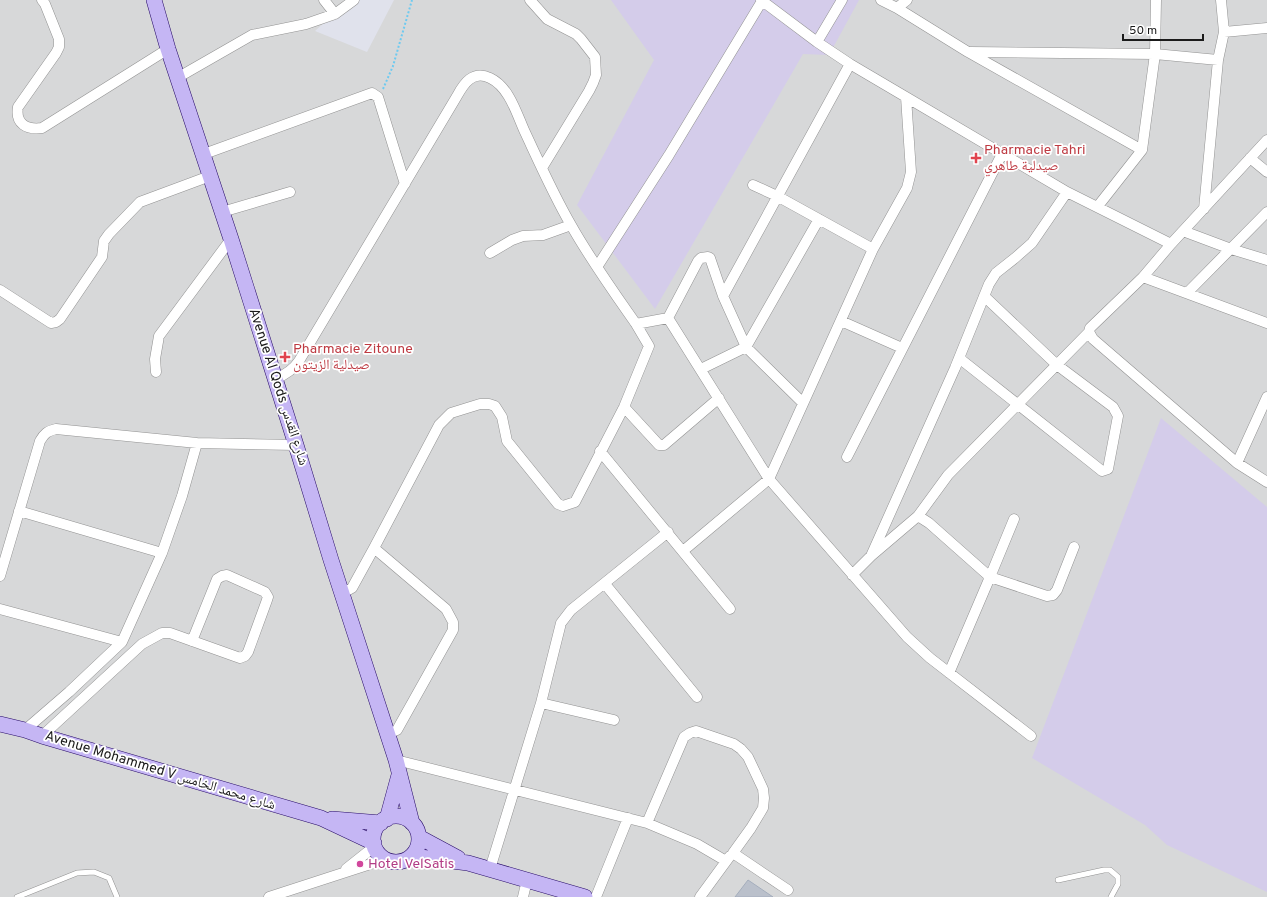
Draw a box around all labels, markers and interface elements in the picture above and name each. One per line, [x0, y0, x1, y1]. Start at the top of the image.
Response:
scale bar [1123, 16, 1203, 42]
text: 50 m [1129, 23, 1157, 39]
place label: Pharmacie Tahri صيدلية طاهري [984, 142, 1086, 176]
marker: Pharmacie Tahri صيدلية طاهري [971, 153, 981, 163]
street label: Avenue Al Qods شارع القدس [245, 306, 311, 468]
place label: Pharmacie Zitoune صيدلية الزيتون [293, 341, 413, 374]
marker: Pharmacie Zitoune صيدلية الزيتون [280, 352, 290, 362]
street label: Avenue Mohammed V شارع محمد الخامس [43, 728, 277, 814]
place label: Hotel VelSatis [368, 856, 454, 873]
marker: Hotel VelSatis [355, 859, 365, 869]

